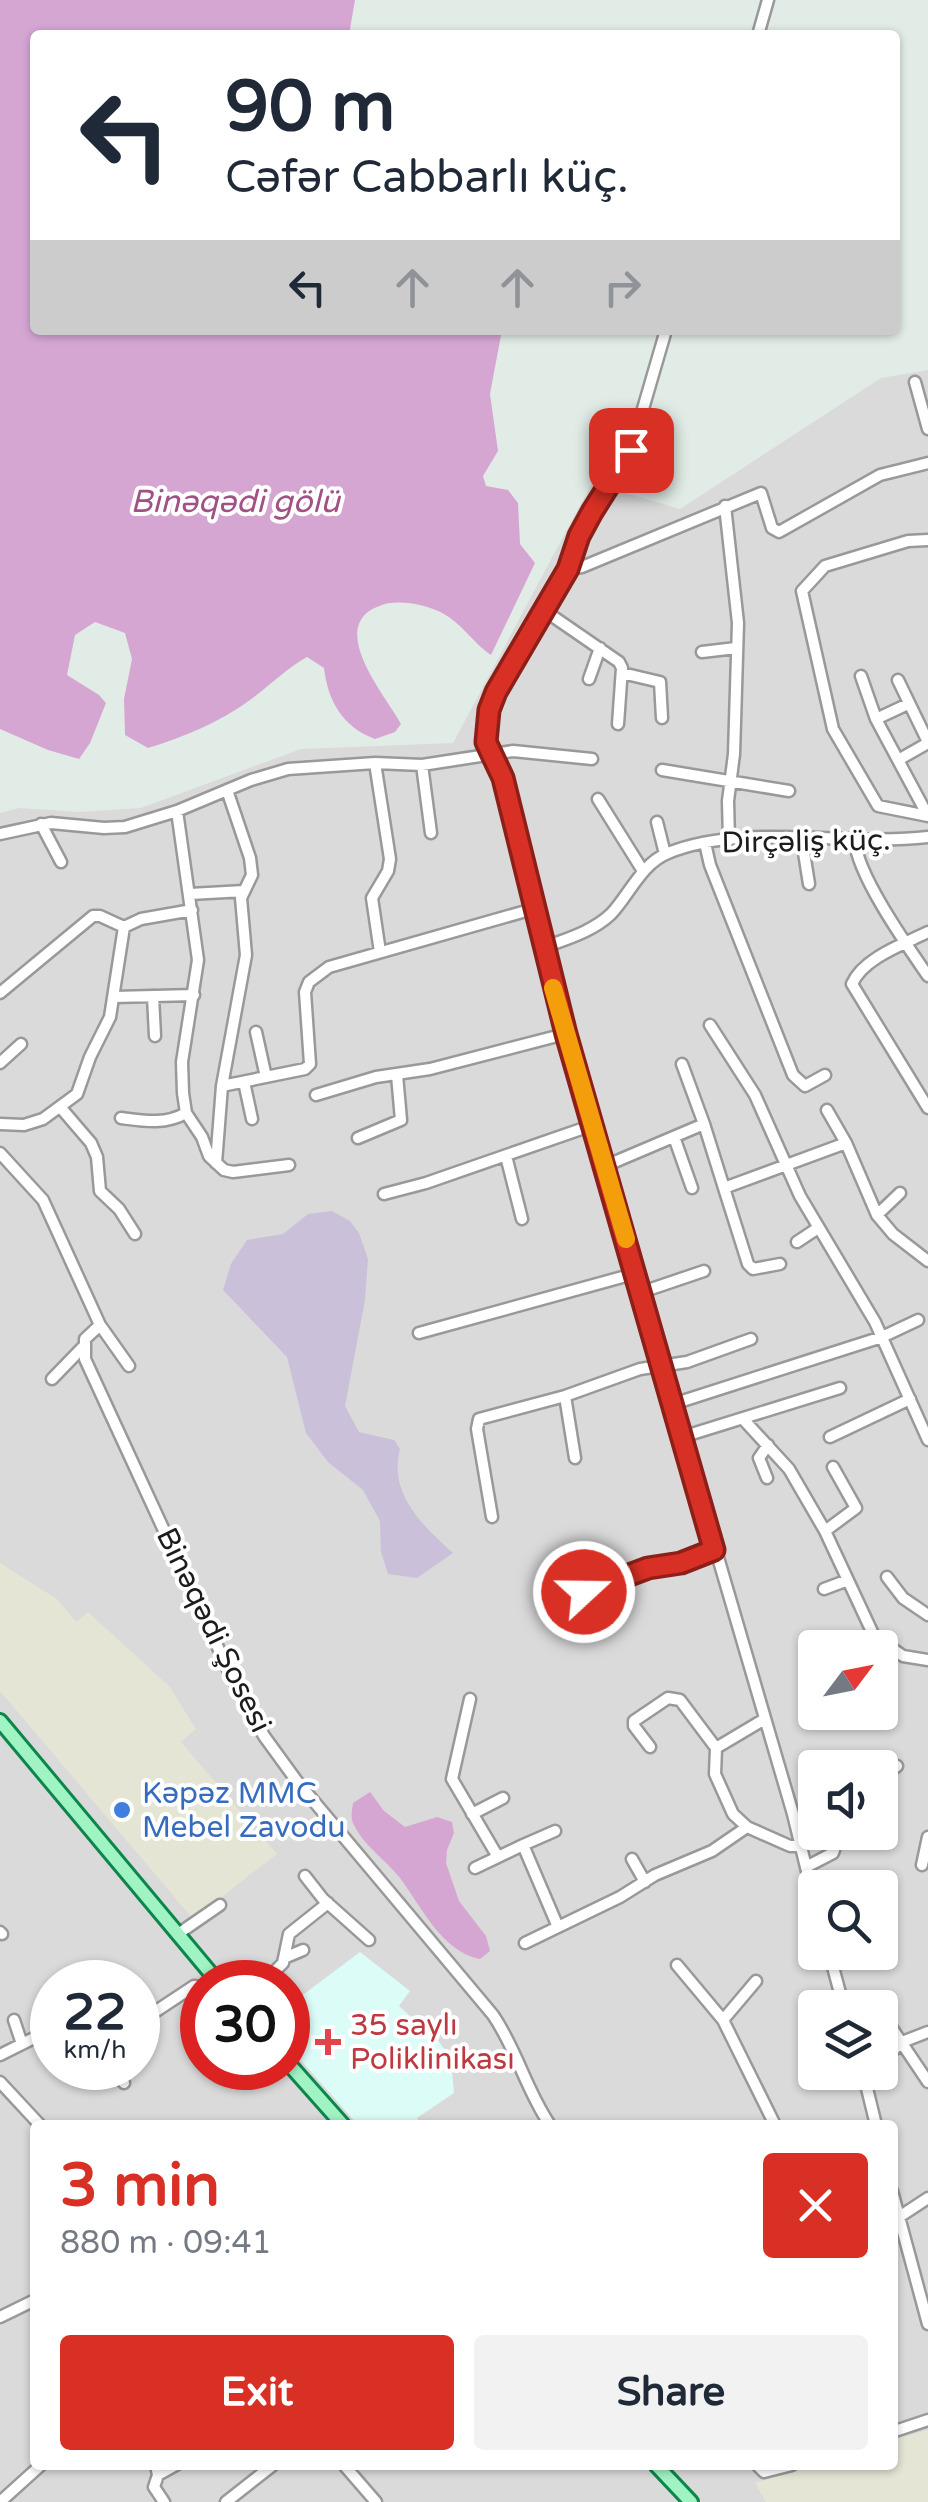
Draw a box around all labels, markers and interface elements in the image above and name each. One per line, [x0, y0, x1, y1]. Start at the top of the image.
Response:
text: 90 m [225, 66, 395, 150]
icon: left [60, 70, 190, 200]
text: Cəfər Cabbarlı küç. [225, 151, 629, 205]
icon: left [280, 260, 335, 315]
icon: ahead [385, 260, 440, 315]
icon: ahead [490, 260, 545, 315]
icon: right [595, 260, 650, 315]
pin [589, 408, 674, 493]
icon: arrive [604, 423, 659, 478]
water label: Binəqədi gölü [130, 483, 341, 521]
street label: Dirçəliş küç. [721, 822, 891, 861]
street label: Binəqədi Şosesi [148, 1522, 279, 1739]
position arrow [532, 1540, 636, 1644]
north arrow [798, 1630, 898, 1730]
map controls [798, 1630, 898, 2090]
button: sound [798, 1750, 898, 1850]
place label: Kəpəz MMC Mebel Zavodu [142, 1775, 346, 1846]
marker: Kəpəz MMC Mebel Zavodu [111, 1799, 133, 1821]
button: search [798, 1870, 898, 1970]
speed limit sign: 30 [180, 1960, 310, 2090]
text: 22 [64, 1983, 126, 2043]
button: layers [798, 1990, 898, 2090]
place label: 35 saylı Poliklinikası [350, 2007, 515, 2078]
marker: 35 saylı Poliklinikası [315, 2029, 341, 2055]
text: km/h [64, 2035, 126, 2065]
text: 3 min [60, 2150, 220, 2222]
button: close [763, 2153, 868, 2258]
text: 880 m · 09:41 [60, 2224, 272, 2262]
button: Exit [60, 2335, 454, 2450]
button: Share [474, 2335, 868, 2450]

